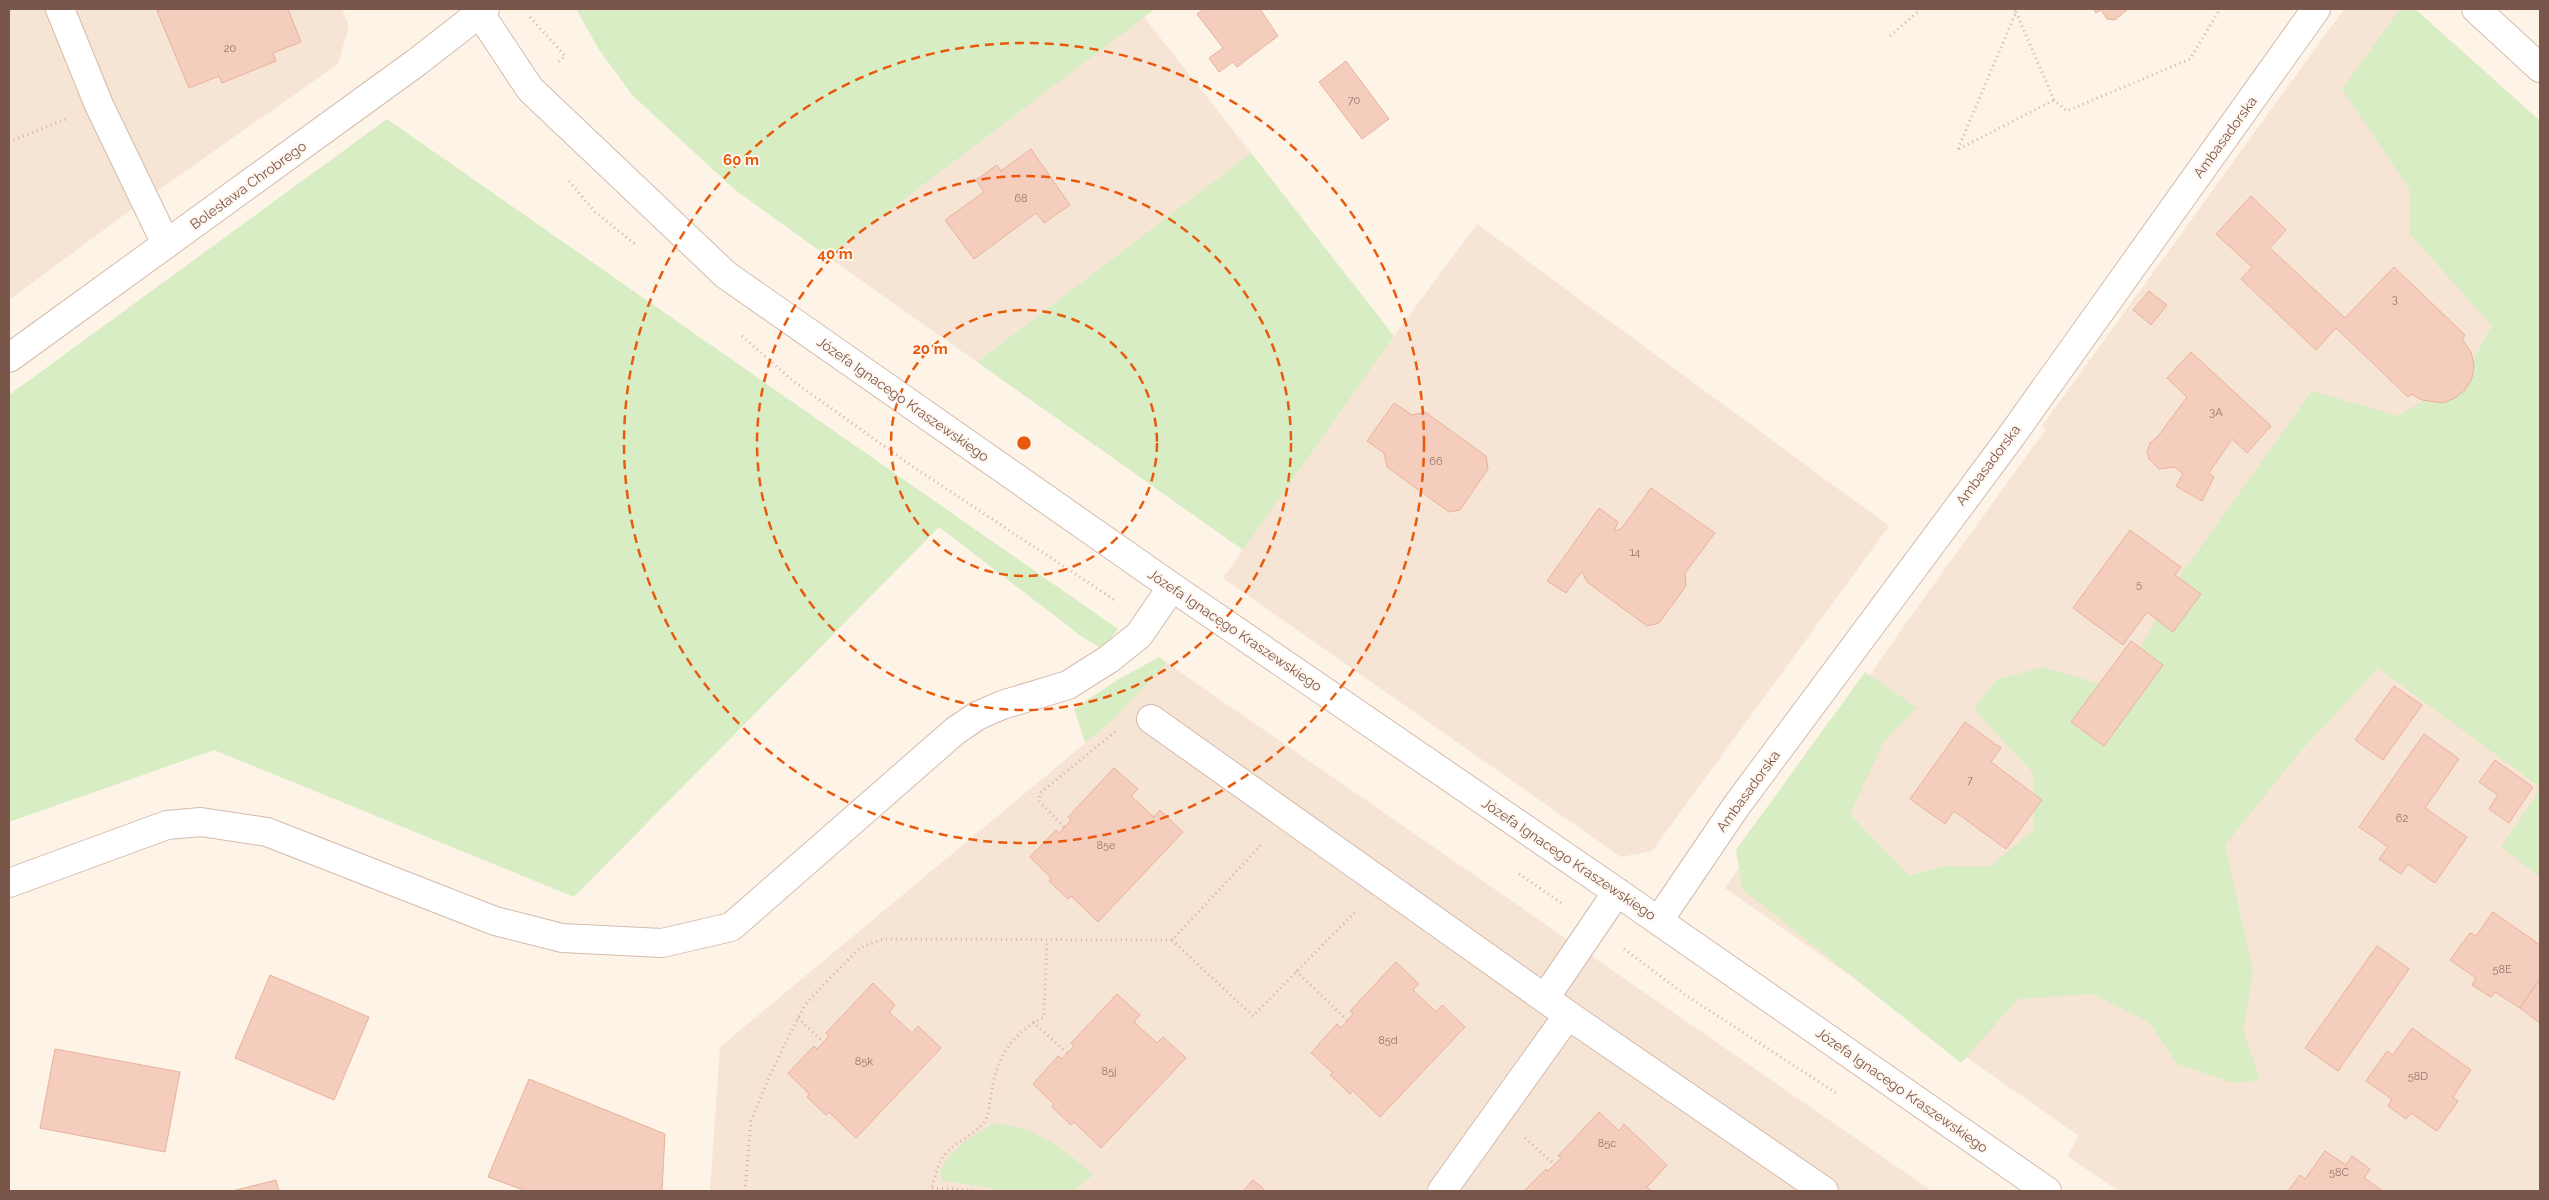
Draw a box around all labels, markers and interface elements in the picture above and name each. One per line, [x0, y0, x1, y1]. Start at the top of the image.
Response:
house number: 20 [224, 42, 236, 55]
street label: Ambasadorska [2190, 93, 2260, 181]
house number: 70 [1348, 94, 1361, 107]
street label: Bolesława Chrobrego [187, 137, 309, 233]
text: 60 m [723, 151, 759, 169]
house number: 68 [1014, 192, 1028, 205]
text: 40 m [817, 245, 853, 263]
house number: 3 [2392, 293, 2398, 306]
street label: Józefa Ignacego Kraszewskiego [814, 333, 992, 465]
text: 20 m [912, 340, 948, 358]
house number: 3A [2209, 406, 2223, 419]
street label: Ambasadorska [1953, 422, 2023, 508]
centre of rings [1015, 434, 1033, 452]
house number: 66 [1429, 455, 1443, 468]
house number: 14 [1630, 546, 1640, 559]
street label: Józefa Ignacego Kraszewskiego [1145, 566, 1325, 694]
house number: 5 [2136, 578, 2142, 591]
street label: Ambasadorska [1713, 747, 1783, 835]
house number: 7 [1967, 774, 1973, 787]
street label: Józefa Ignacego Kraszewskiego [1479, 795, 1659, 923]
house number: 62 [2396, 812, 2408, 825]
house number: 85e [1097, 839, 1116, 852]
house number: 58E [2492, 963, 2512, 976]
street label: Józefa Ignacego Kraszewskiego [1813, 1024, 1991, 1156]
house number: 85d [1378, 1034, 1398, 1047]
house number: 85k [855, 1055, 873, 1068]
house number: 85j [1102, 1065, 1117, 1078]
house number: 58D [2408, 1070, 2428, 1083]
house number: 85c [1598, 1137, 1616, 1150]
house number: 58C [2329, 1166, 2349, 1179]

